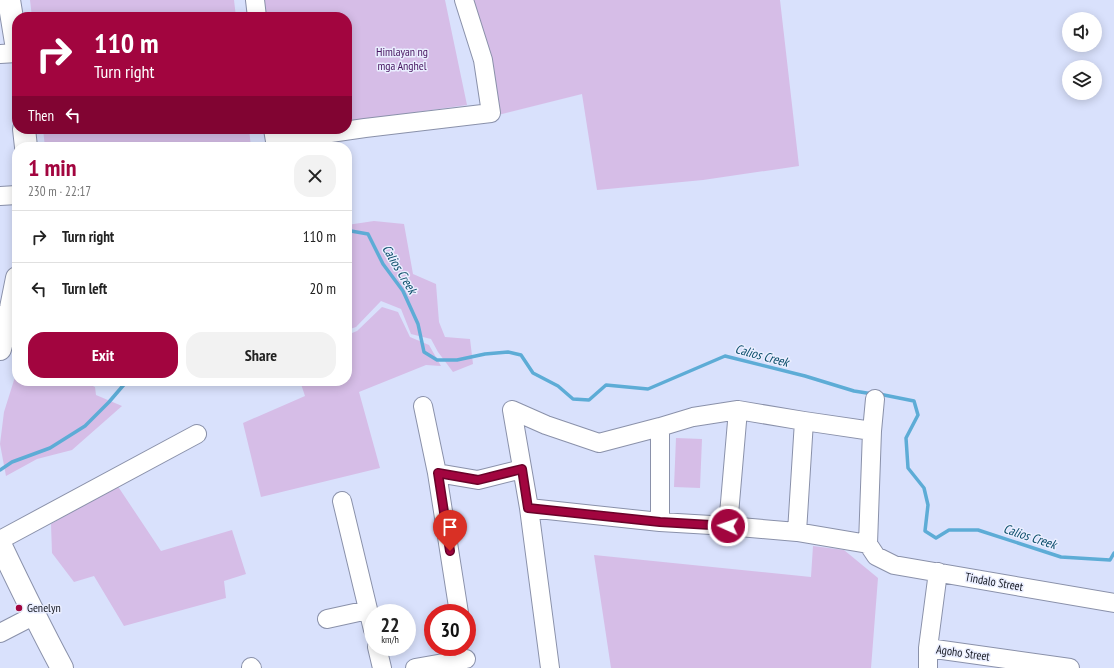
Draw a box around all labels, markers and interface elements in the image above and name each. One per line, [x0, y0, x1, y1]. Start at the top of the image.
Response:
map controls [1062, 12, 1102, 100]
button: sound [1062, 12, 1102, 52]
text: 110 m [94, 24, 158, 61]
icon: right [28, 28, 80, 80]
park label: Himlayan ng mga Anghel [376, 44, 428, 73]
text: Turn right [94, 60, 154, 83]
button: layers [1062, 60, 1102, 100]
icon: left [62, 104, 84, 126]
text: Then [28, 106, 54, 125]
text: 1 min [28, 152, 76, 183]
button: close [294, 155, 336, 197]
text: 230 m · 22:17 [28, 183, 91, 200]
icon: right [28, 226, 50, 248]
text: Turn right [62, 227, 114, 246]
text: 110 m [303, 227, 336, 246]
water label: Calios Creek [378, 241, 422, 299]
icon: left [28, 278, 50, 300]
text: Turn left [62, 279, 107, 298]
text: 20 m [310, 279, 336, 298]
button: Exit [28, 332, 178, 378]
button: Share [186, 332, 336, 378]
water label: Calios Creek [733, 340, 792, 371]
position arrow [707, 505, 749, 547]
pin [433, 510, 467, 551]
icon: arrive [439, 516, 461, 538]
water label: Calios Creek [1001, 520, 1060, 554]
street label: Tindalo Street [964, 569, 1025, 594]
place label: Genelyn [27, 600, 61, 615]
marker: Genelyn [14, 603, 24, 613]
speed limit sign: 30 [424, 604, 476, 656]
text: 22 [380, 612, 400, 638]
text: km/h [381, 633, 399, 646]
street label: Agoho Street [935, 641, 991, 664]

